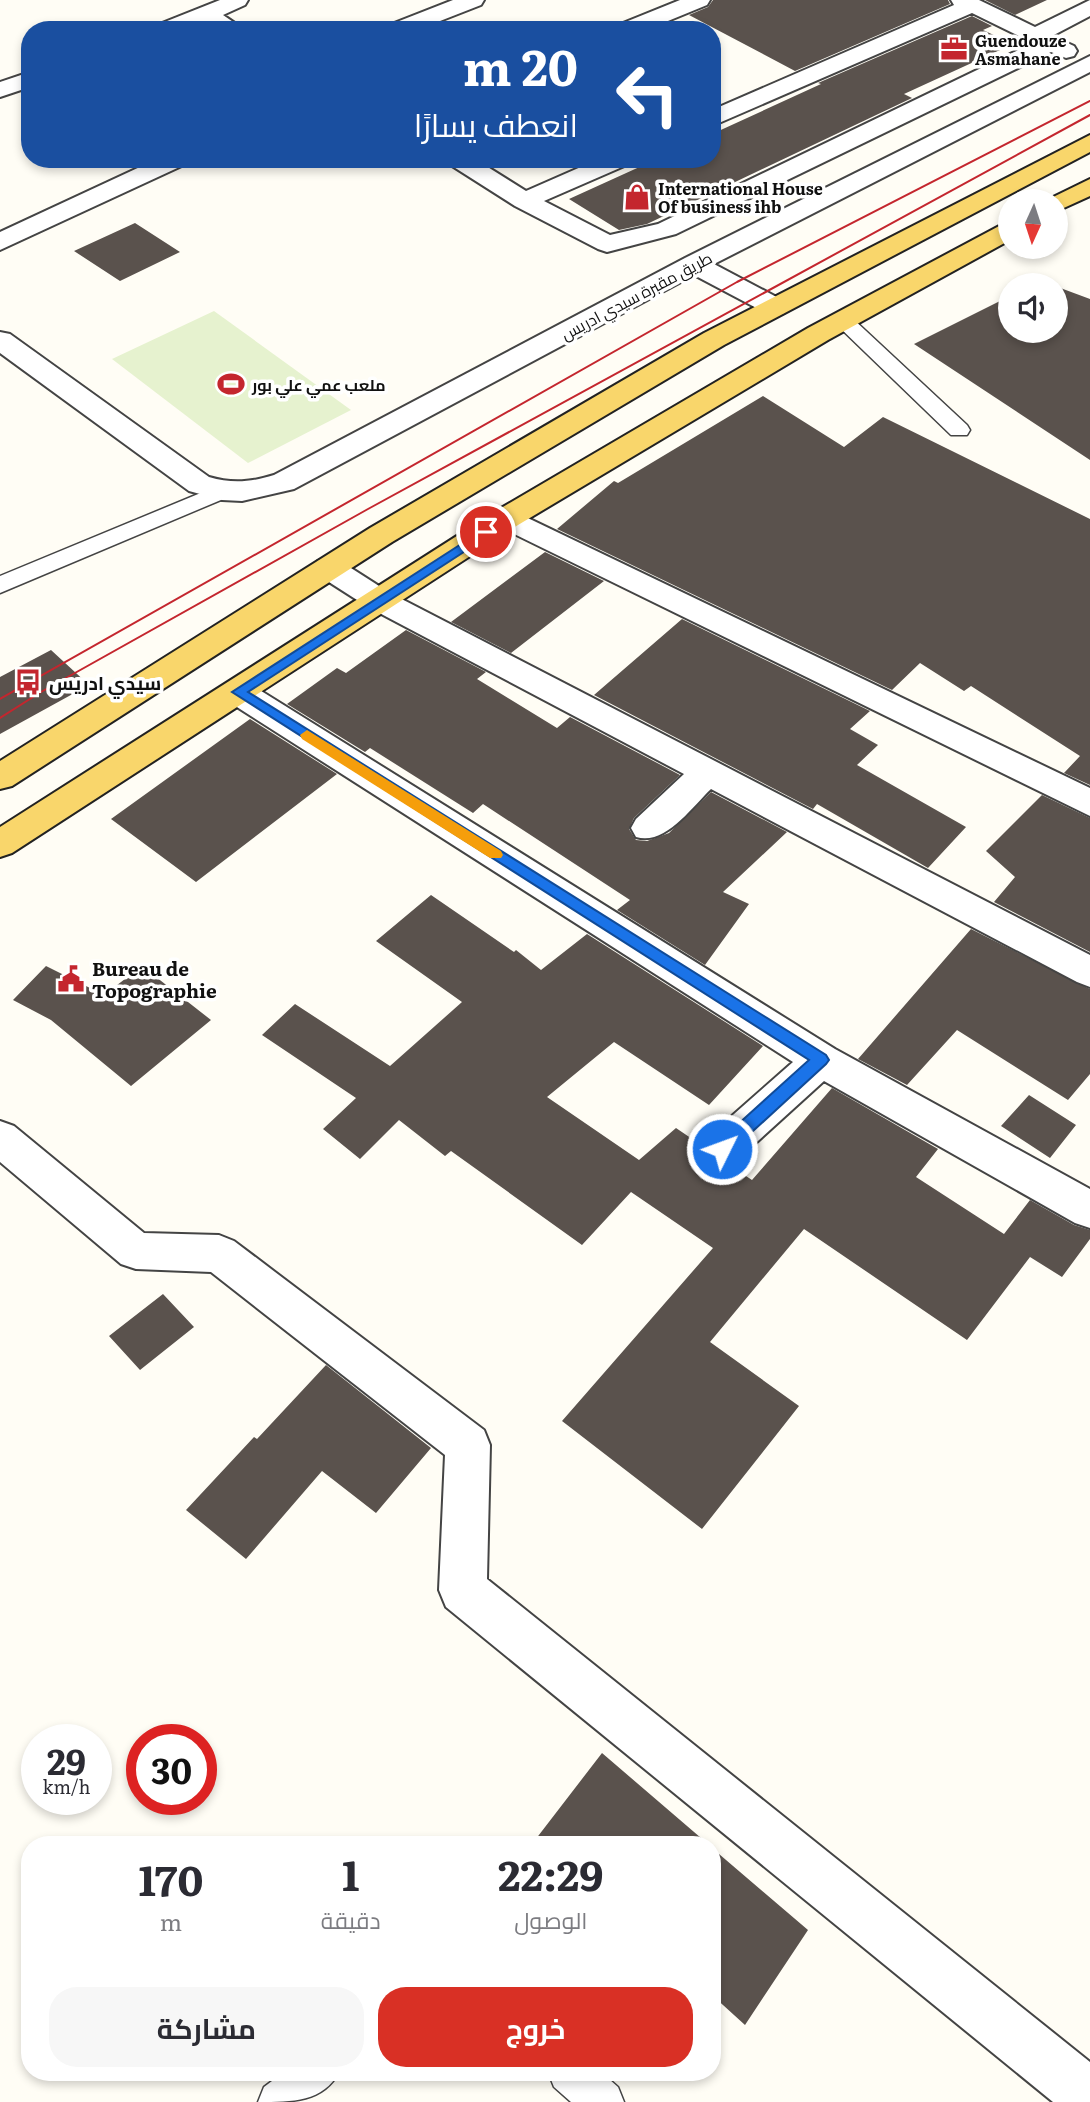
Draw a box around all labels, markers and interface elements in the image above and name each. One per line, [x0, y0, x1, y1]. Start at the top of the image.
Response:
text: 20 m [463, 28, 578, 101]
place label: Guendouze Asmahane [975, 28, 1067, 70]
office icon: Guendouze Asmahane [939, 34, 969, 64]
icon: left [602, 49, 693, 140]
text: انعطف يسارًا [414, 99, 578, 147]
place label: International House Of business ihb [658, 176, 823, 218]
shop icon: International House Of business ihb [622, 182, 652, 212]
north arrow [998, 189, 1068, 259]
map controls [998, 189, 1068, 343]
street label: طريق مقبرة سيدي ادريس [556, 245, 717, 348]
button: sound [998, 273, 1068, 343]
sports icon: ملعب عمي علي بور [216, 369, 246, 399]
place label: ملعب عمي علي بور [251, 372, 386, 398]
pin [456, 502, 516, 562]
icon: arrive [467, 513, 505, 551]
bus stop icon: سيدي ادريس [13, 667, 43, 697]
place label: سيدي ادريس [49, 668, 161, 699]
place label: Bureau de Topographie [92, 954, 217, 1004]
public building icon: Bureau de Topographie [56, 964, 86, 994]
position arrow [685, 1112, 759, 1186]
speed limit sign: 30 [126, 1724, 217, 1815]
text: 29 [47, 1734, 86, 1786]
text: km/h [43, 1773, 90, 1800]
text: 1 [342, 1842, 359, 1904]
text: 22:29 [498, 1842, 604, 1904]
text: 170 [138, 1847, 203, 1909]
text: دقيقة [321, 1902, 381, 1936]
text: الوصول [514, 1902, 587, 1936]
text: m [160, 1904, 182, 1938]
button: مشاركة [49, 1987, 364, 2067]
button: خروج [378, 1987, 693, 2067]

